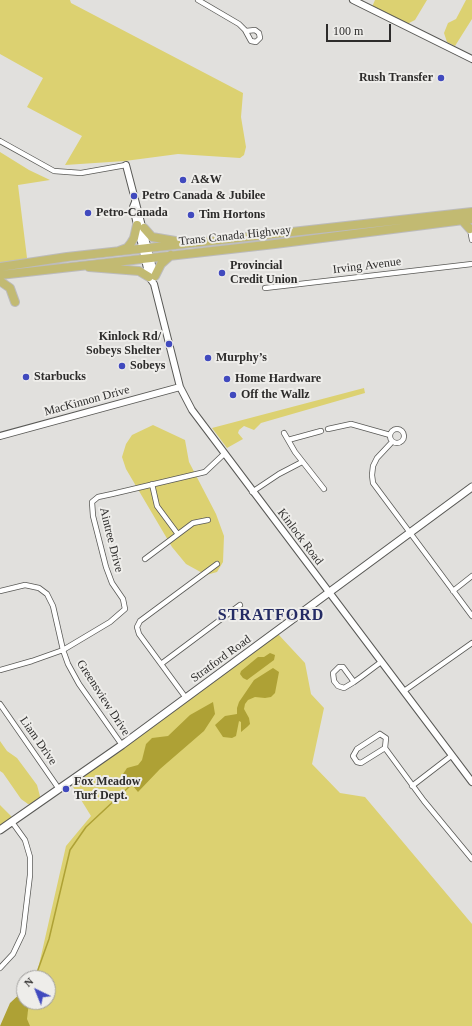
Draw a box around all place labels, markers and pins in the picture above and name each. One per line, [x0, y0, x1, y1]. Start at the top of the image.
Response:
place label: Rush Transfer [359, 71, 433, 85]
marker: Rush Transfer [436, 73, 446, 83]
place label: A&W [191, 173, 222, 187]
marker: A&W [178, 175, 188, 185]
place label: Petro Canada & Jubilee [142, 189, 265, 203]
marker: Petro Canada & Jubilee [129, 191, 139, 201]
place label: Petro-Canada [96, 206, 168, 220]
marker: Petro-Canada [83, 208, 93, 218]
place label: Tim Hortons [199, 208, 265, 222]
marker: Tim Hortons [186, 210, 196, 220]
place label: Provincial Credit Union [230, 259, 297, 287]
marker: Provincial Credit Union [217, 268, 227, 278]
place label: Kinlock Rd/ Sobeys Shelter [86, 330, 161, 358]
marker: Kinlock Rd/ Sobeys Shelter [164, 339, 174, 349]
place label: Murphy’s [216, 351, 267, 365]
marker: Murphy’s [203, 353, 213, 363]
place label: Sobeys [130, 359, 165, 373]
marker: Sobeys [117, 361, 127, 371]
place label: Starbucks [34, 370, 86, 384]
marker: Starbucks [21, 372, 31, 382]
place label: Home Hardware [235, 372, 321, 386]
marker: Home Hardware [222, 374, 232, 384]
place label: Off the Wallz [241, 388, 310, 402]
marker: Off the Wallz [228, 390, 238, 400]
place label: Fox Meadow Turf Dept. [74, 775, 140, 803]
marker: Fox Meadow Turf Dept. [61, 784, 71, 794]

